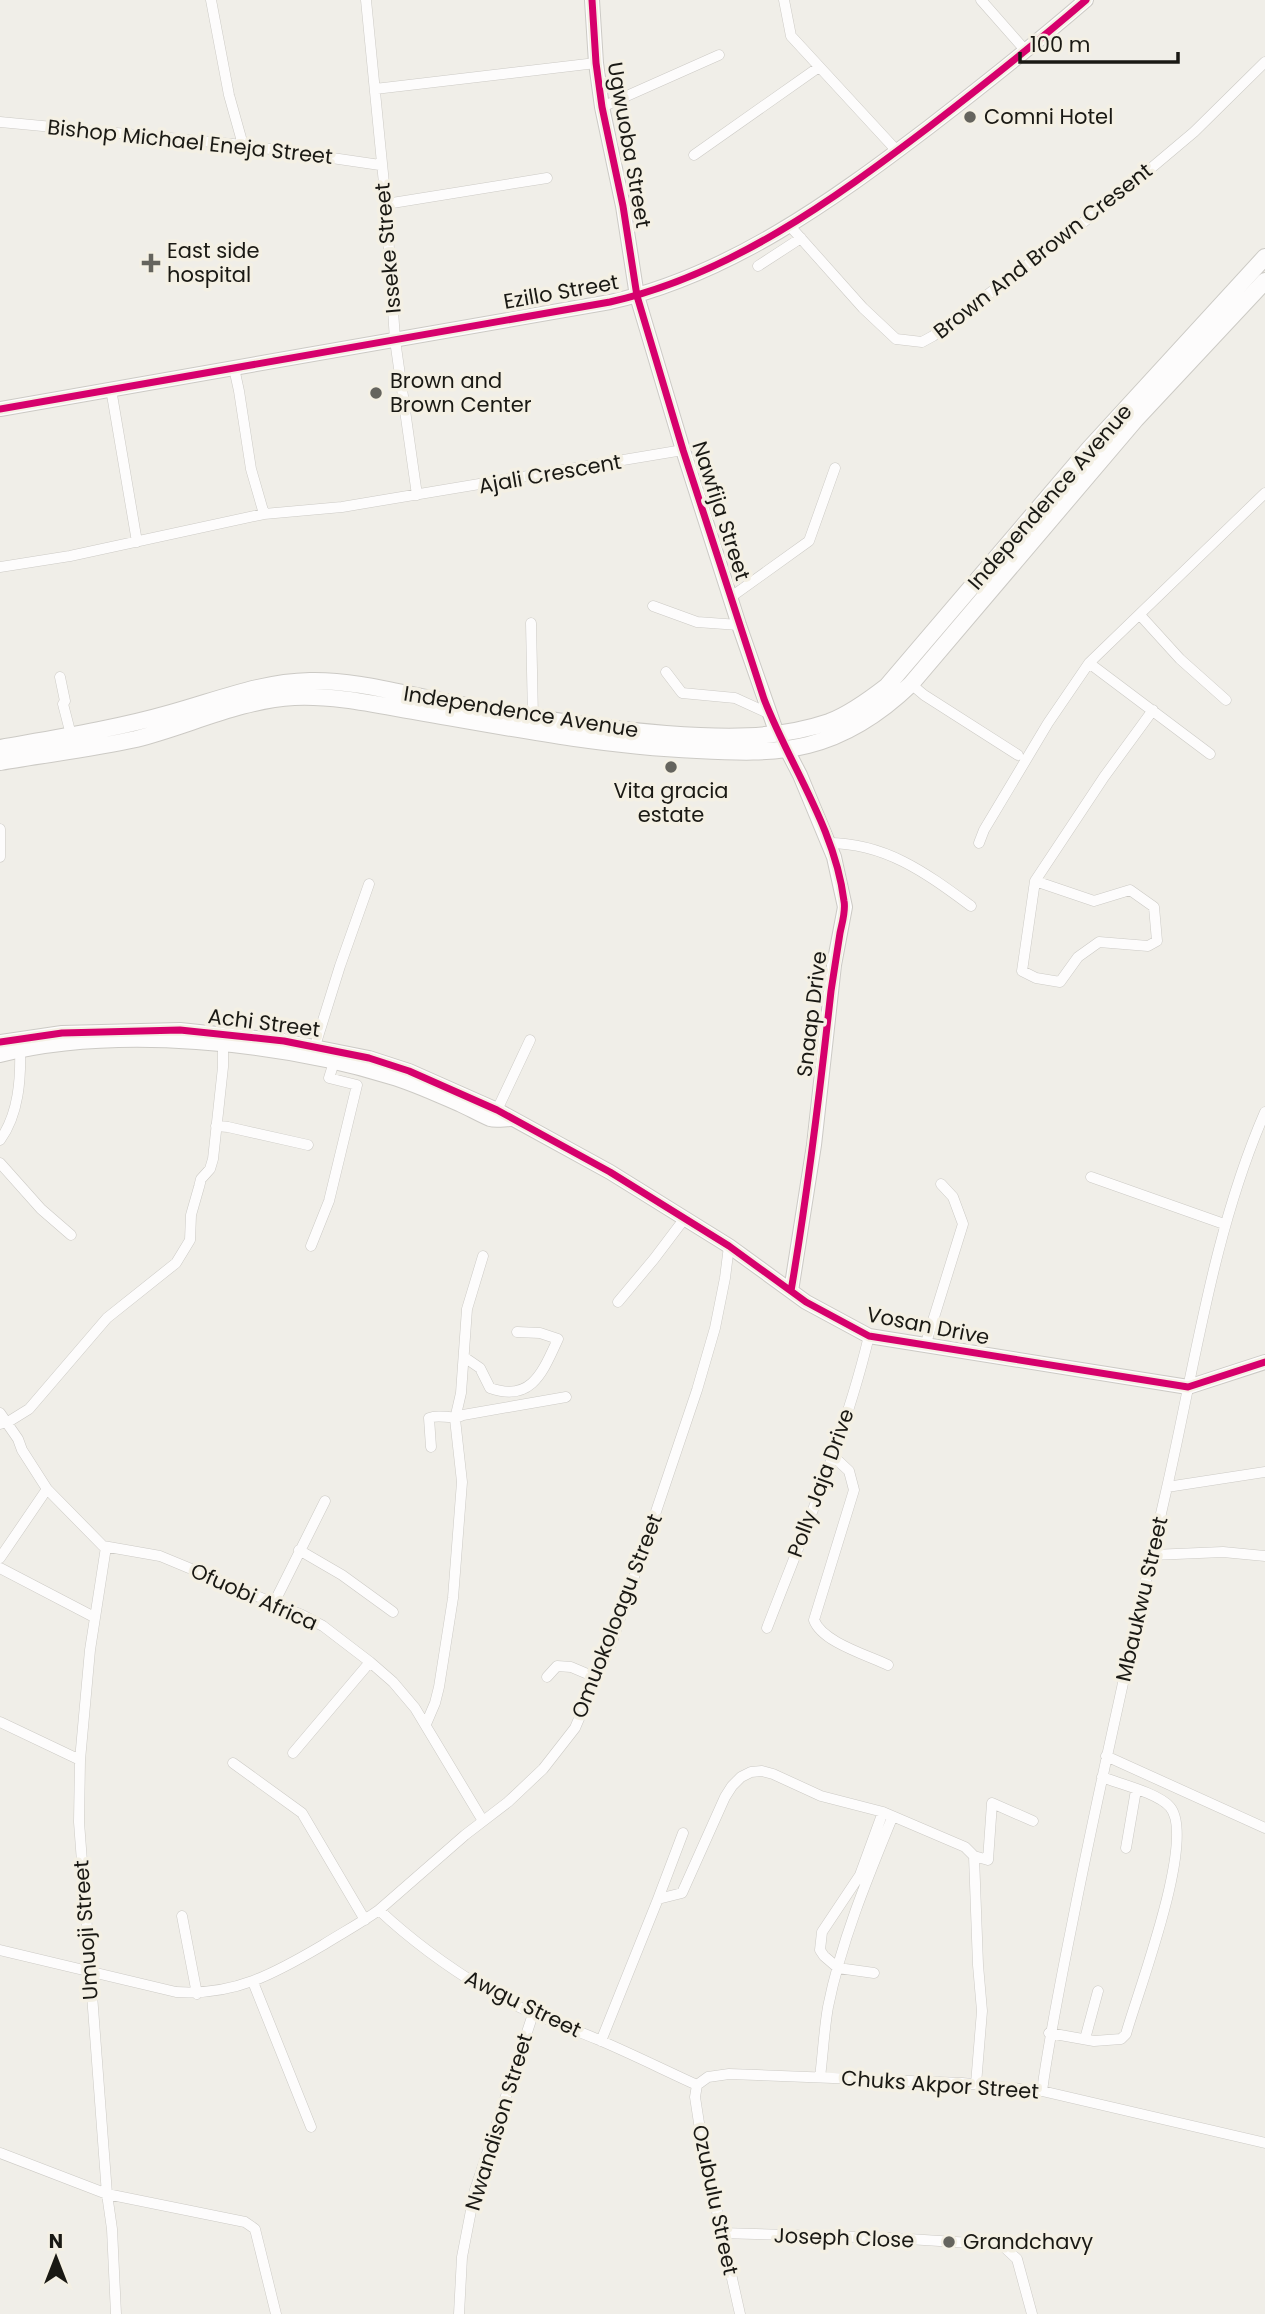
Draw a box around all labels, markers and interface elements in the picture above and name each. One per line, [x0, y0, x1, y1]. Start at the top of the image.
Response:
scale bar [1020, 21, 1178, 65]
text: 100 m [1030, 30, 1090, 59]
street label: Ugwuoba Street [601, 60, 658, 230]
place label: Comni Hotel [984, 102, 1113, 131]
marker: Comni Hotel [962, 109, 978, 125]
street label: Bishop Michael Eneja Street [46, 112, 334, 171]
street label: Brown And Brown Cresent [927, 156, 1158, 345]
street label: Isseke Street [367, 182, 408, 315]
place label: East side hospital [167, 236, 260, 289]
marker: East side hospital [141, 253, 161, 273]
street label: Ezillo Street [501, 267, 621, 316]
place label: Brown and Brown Center [390, 366, 532, 419]
marker: Brown and Brown Center [368, 385, 384, 401]
street label: Independence Avenue [961, 398, 1138, 596]
street label: Nawfija Street [685, 438, 758, 584]
street label: Ajali Crescent [476, 447, 624, 500]
street label: Independence Avenue [402, 679, 641, 744]
marker: Vita gracia estate [663, 759, 679, 775]
place label: Vita gracia estate [613, 776, 729, 829]
street label: Snaap Drive [789, 949, 834, 1079]
street label: Achi Street [206, 1001, 322, 1044]
street label: Vosan Drive [864, 1299, 992, 1352]
street label: Polly Jaja Drive [780, 1404, 861, 1561]
street label: Omuokoloagu Street [564, 1509, 669, 1722]
street label: Mbaukwu Street [1108, 1514, 1175, 1684]
street label: Ofuobi Africa [186, 1556, 322, 1638]
street label: Umuoji Street [66, 1859, 105, 2001]
street label: Awgu Street [460, 1963, 586, 2044]
street label: Nwandison Street [458, 2030, 539, 2214]
street label: Chuks Akpor Street [840, 2063, 1040, 2106]
street label: Ozubulu Street [685, 2122, 746, 2278]
street label: Joseph Close [773, 2221, 915, 2254]
north arrow [21, 2223, 91, 2293]
place label: Grandchavy [963, 2227, 1093, 2256]
text: N [49, 2228, 63, 2255]
marker: Grandchavy [941, 2234, 957, 2250]

